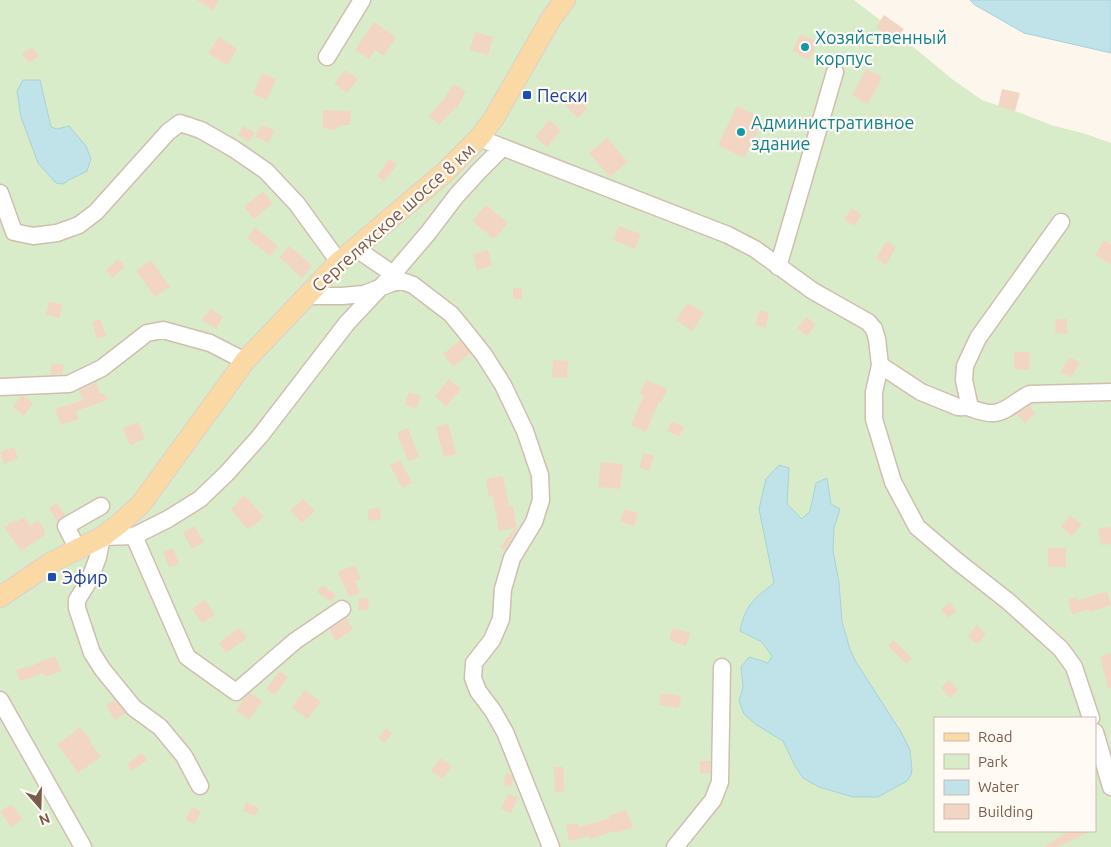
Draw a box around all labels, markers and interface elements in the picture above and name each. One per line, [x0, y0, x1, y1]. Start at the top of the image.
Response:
place label: Хозяйственный корпус [815, 27, 947, 68]
marker: Хозяйственный корпус [799, 41, 811, 53]
place label: Пески [537, 85, 588, 105]
marker: Пески [521, 89, 533, 101]
place label: Административное здание [751, 112, 915, 153]
marker: Административное здание [735, 126, 747, 138]
street label: Сергеляхское шоссе 8 км [307, 139, 479, 295]
place label: Эфир [62, 567, 108, 587]
marker: Эфир [46, 571, 58, 583]
legend [934, 717, 1096, 832]
text: Road [978, 728, 1013, 745]
text: Park [978, 753, 1008, 770]
text: Water [978, 778, 1019, 795]
north arrow [15, 782, 65, 832]
text: Building [978, 803, 1033, 820]
text: N [37, 810, 52, 829]

